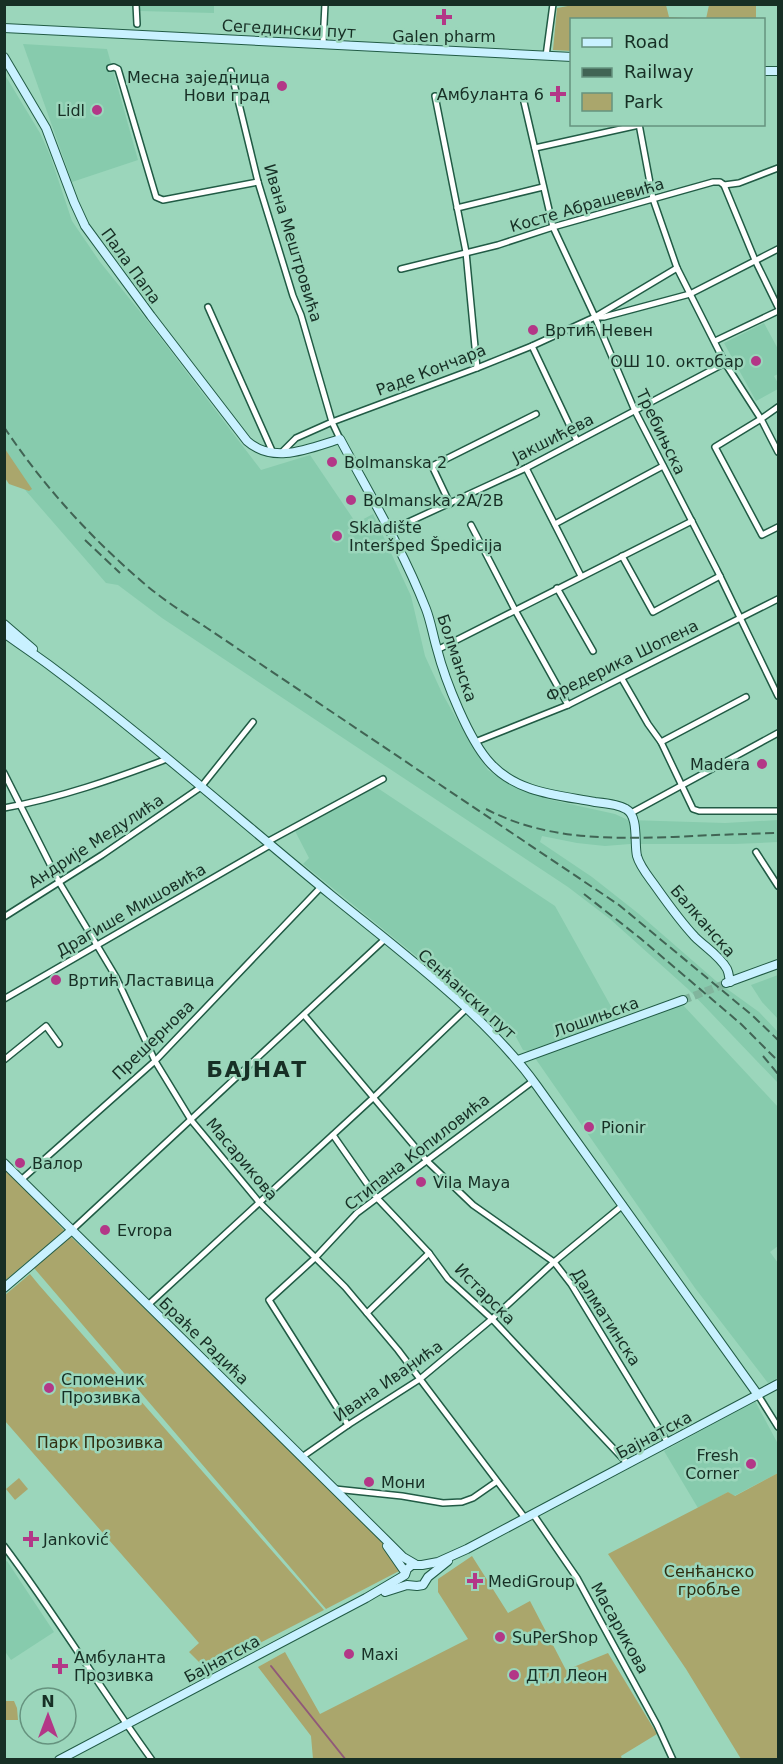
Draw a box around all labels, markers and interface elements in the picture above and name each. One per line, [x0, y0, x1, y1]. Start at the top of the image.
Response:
marker: Galen pharm [437, 10, 451, 24]
street label: Сегедински пут [221, 16, 357, 42]
legend [570, 18, 765, 126]
place label: Galen pharm [392, 27, 496, 46]
text: Road [624, 31, 669, 52]
text: Railway [624, 61, 694, 82]
place label: Месна заједница Нови град [127, 68, 270, 105]
marker: Месна заједница Нови град [275, 79, 289, 93]
place label: Амбуланта 6 [437, 85, 544, 104]
marker: Амбуланта 6 [549, 85, 567, 103]
text: Park [624, 91, 663, 112]
place label: Lidl [57, 101, 85, 120]
marker: Lidl [90, 103, 104, 117]
street label: Ивана Мештровића [260, 162, 326, 324]
street label: Косте Абрашевића [508, 174, 666, 236]
street label: Пала Папа [97, 224, 165, 308]
place label: Вртић Невен [545, 321, 653, 340]
marker: Вртић Невен [526, 323, 540, 337]
street label: Раде Кончара [373, 340, 489, 400]
place label: ОШ 10. октобар [610, 352, 744, 371]
marker: ОШ 10. октобар [749, 354, 763, 368]
street label: Требињска [632, 385, 690, 478]
street label: Јакшићева [508, 409, 597, 467]
place label: Bolmanska 2 [344, 453, 447, 472]
marker: Bolmanska 2 [325, 455, 339, 469]
place label: Bolmanska 2A/2B [363, 491, 504, 510]
marker: Bolmanska 2A/2B [344, 493, 358, 507]
place label: Skladište Interšped Špedicija [349, 518, 502, 555]
marker: Skladište Interšped Špedicija [330, 529, 344, 543]
street label: Болманска [433, 612, 481, 704]
street label: Фредерика Шопена [543, 616, 701, 706]
place label: Madera [690, 755, 750, 774]
marker: Madera [755, 757, 769, 771]
street label: Андрије Медулића [25, 790, 167, 892]
street label: Драгише Мишовића [53, 859, 209, 961]
street label: Балканска [667, 881, 739, 961]
street label: Сенћански пут [414, 945, 520, 1043]
place label: Вртић Ластавица [68, 971, 215, 990]
marker: Вртић Ластавица [49, 973, 63, 987]
street label: Лошињска [551, 993, 641, 1041]
street label: Прешернова [108, 996, 198, 1084]
district label: БАЈНАТ [206, 1057, 308, 1082]
street label: Стипана Копиловића [341, 1090, 493, 1214]
street label: Масарикова [202, 1114, 282, 1204]
place label: Pionir [601, 1118, 646, 1137]
marker: Pionir [582, 1120, 596, 1134]
place label: Валор [32, 1154, 83, 1173]
marker: Валор [13, 1156, 27, 1170]
place label: Vila Maya [433, 1173, 510, 1192]
marker: Vila Maya [414, 1175, 428, 1189]
place label: Evropa [117, 1221, 173, 1240]
marker: Evropa [98, 1223, 112, 1237]
street label: Истарска [451, 1260, 519, 1328]
street label: Далматинска [567, 1265, 645, 1369]
street label: Браће Радића [155, 1293, 253, 1389]
street label: Ивана Иванића [330, 1336, 446, 1426]
place label: Споменик Прозивка [61, 1370, 145, 1407]
marker: Споменик Прозивка [42, 1381, 56, 1395]
street label: Бајнатска [613, 1407, 695, 1463]
park label: Парк Прозивка [37, 1433, 163, 1452]
place label: Fresh Corner [685, 1446, 739, 1483]
marker: Fresh Corner [744, 1457, 758, 1471]
place label: Мони [381, 1473, 425, 1492]
marker: Мони [362, 1475, 376, 1489]
place label: Janković [42, 1530, 109, 1549]
marker: Janković [24, 1532, 38, 1546]
park label: Сенћанско гробље [664, 1562, 754, 1599]
marker: MediGroup [466, 1572, 484, 1590]
place label: MediGroup [488, 1572, 575, 1591]
street label: Масарикова [587, 1579, 653, 1677]
place label: SuPerShop [512, 1628, 598, 1647]
marker: SuPerShop [493, 1630, 507, 1644]
street label: Бајнатска [181, 1631, 263, 1687]
place label: Maxi [361, 1645, 399, 1664]
marker: Maxi [342, 1647, 356, 1661]
place label: Амбуланта Прозивка [74, 1648, 166, 1685]
marker: Амбуланта Прозивка [51, 1657, 69, 1675]
place label: ДТЛ Леон [526, 1666, 608, 1685]
marker: ДТЛ Леон [507, 1668, 521, 1682]
north arrow [18, 1686, 78, 1746]
text: N [41, 1692, 55, 1711]

